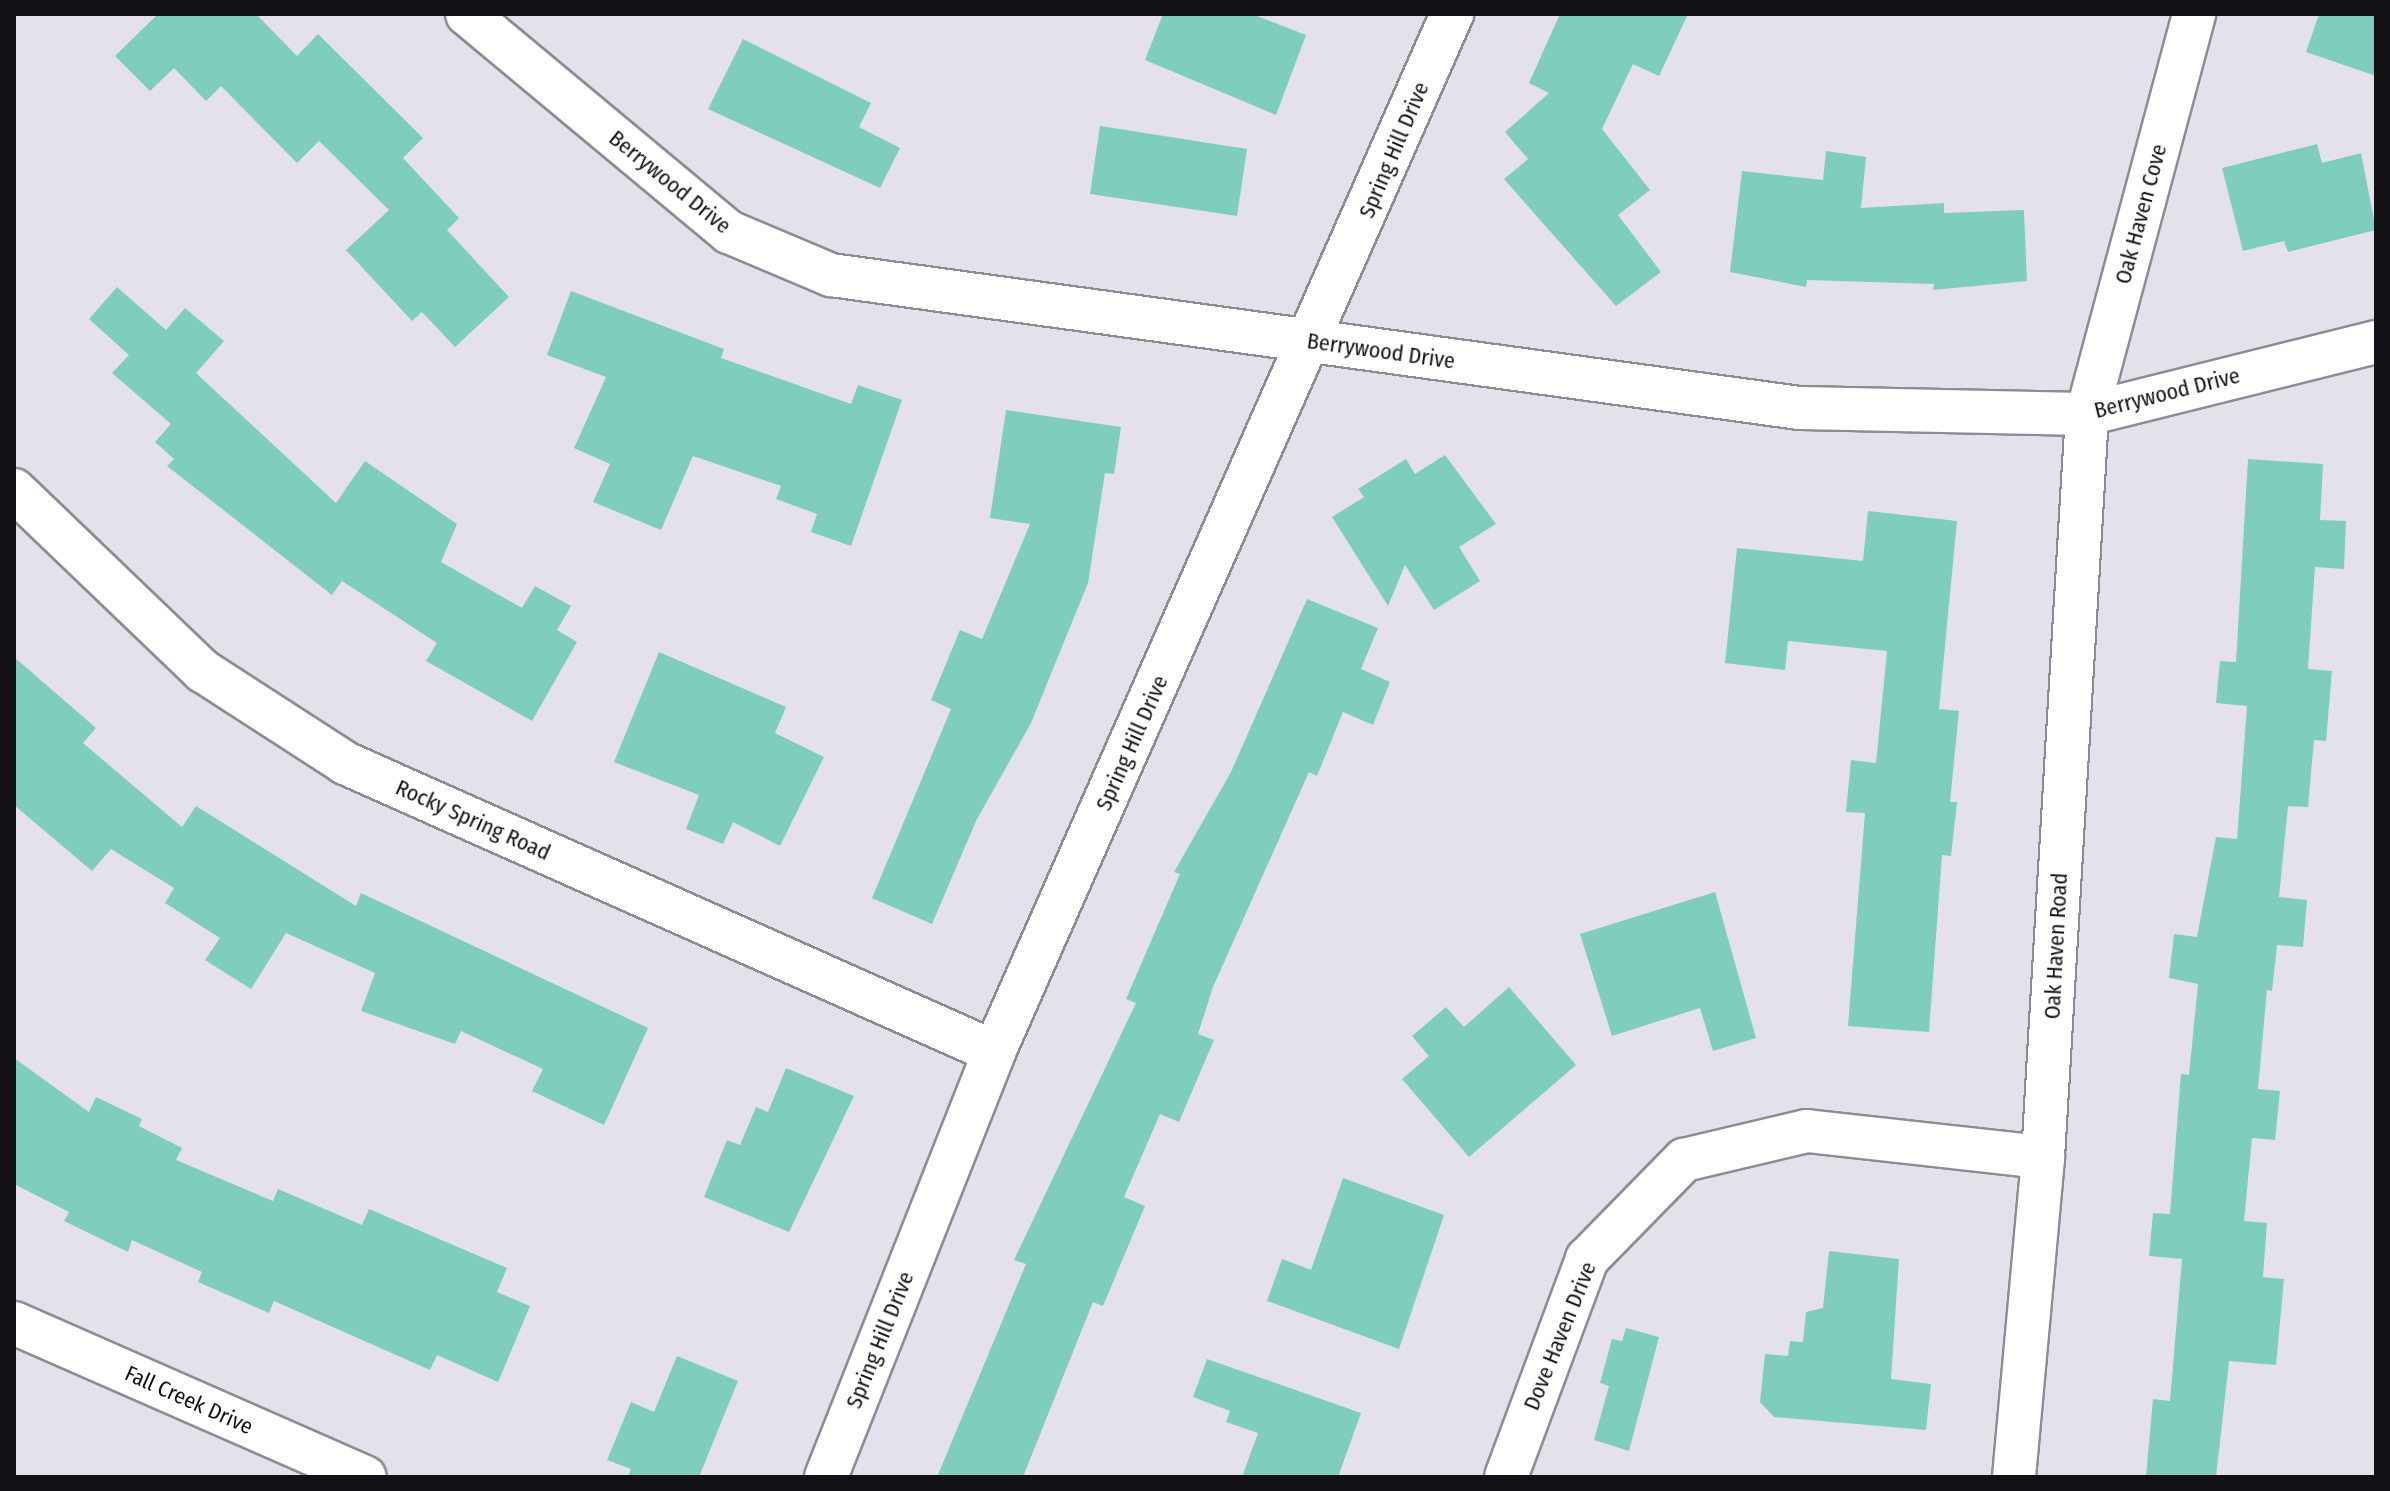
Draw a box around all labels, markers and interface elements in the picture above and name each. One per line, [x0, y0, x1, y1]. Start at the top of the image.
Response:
street label: Spring Hill Drive [1353, 78, 1435, 222]
street label: Berrywood Drive [604, 125, 736, 239]
street label: Oak Haven Cove [2110, 141, 2172, 287]
street label: Berrywood Drive [1305, 328, 1457, 374]
street label: Berrywood Drive [2091, 362, 2243, 424]
street label: Spring Hill Drive [1090, 671, 1174, 815]
street label: Rocky Spring Road [392, 774, 554, 866]
street label: Oak Haven Road [2039, 872, 2073, 1020]
street label: Dove Haven Drive [1518, 1258, 1602, 1414]
street label: Spring Hill Drive [841, 1268, 919, 1412]
street label: Fall Creek Drive [121, 1360, 257, 1440]

